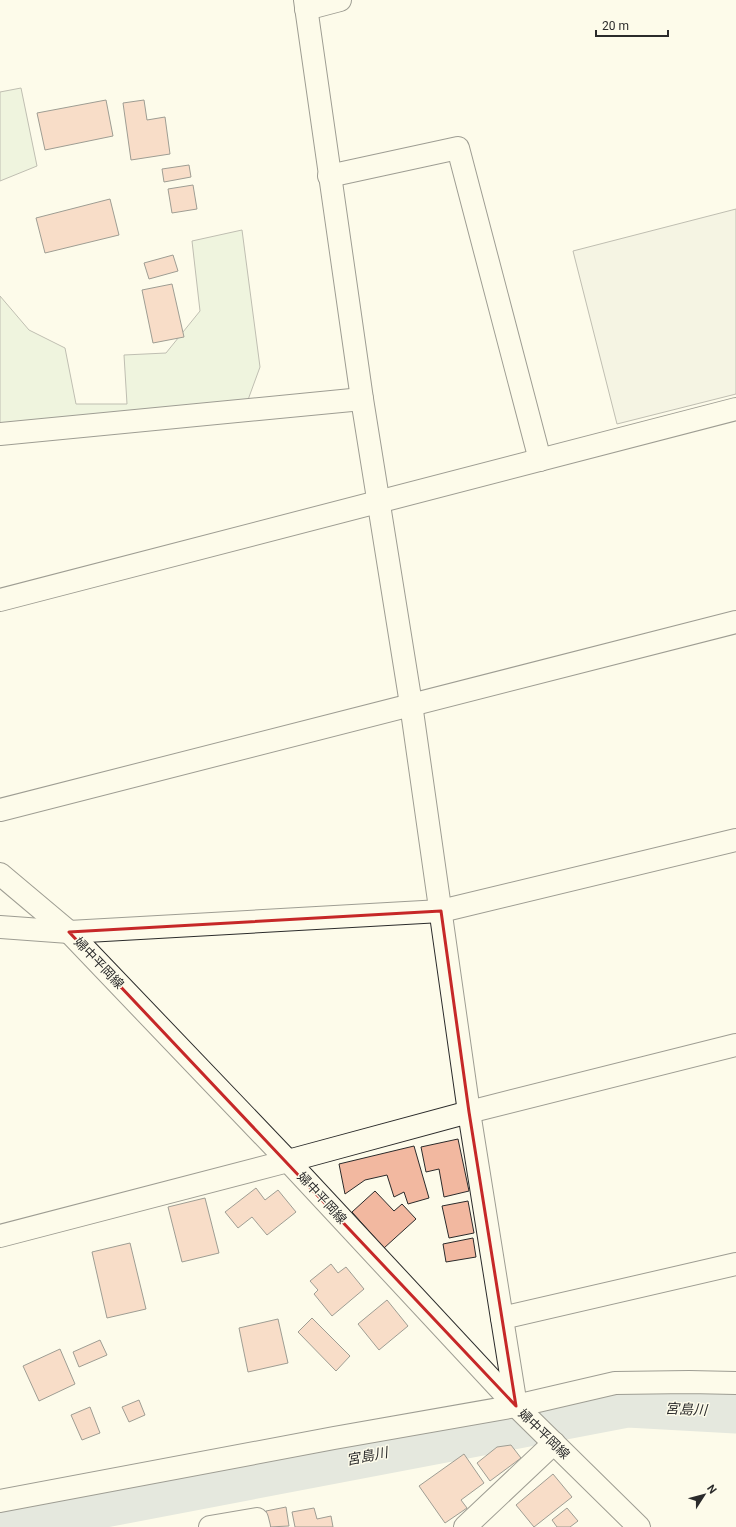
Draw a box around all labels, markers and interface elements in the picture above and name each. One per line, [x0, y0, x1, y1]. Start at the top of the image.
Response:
scale bar [596, 12, 668, 38]
text: 20 m [602, 19, 629, 33]
street label: 婦中平岡線 [71, 934, 127, 992]
street label: 婦中平岡線 [294, 1169, 350, 1227]
water label: 宮島川 [665, 1400, 709, 1418]
street label: 婦中平岡線 [515, 1406, 573, 1462]
water label: 宮島川 [345, 1444, 391, 1468]
north arrow [684, 1475, 724, 1515]
text: N [704, 1482, 719, 1497]

